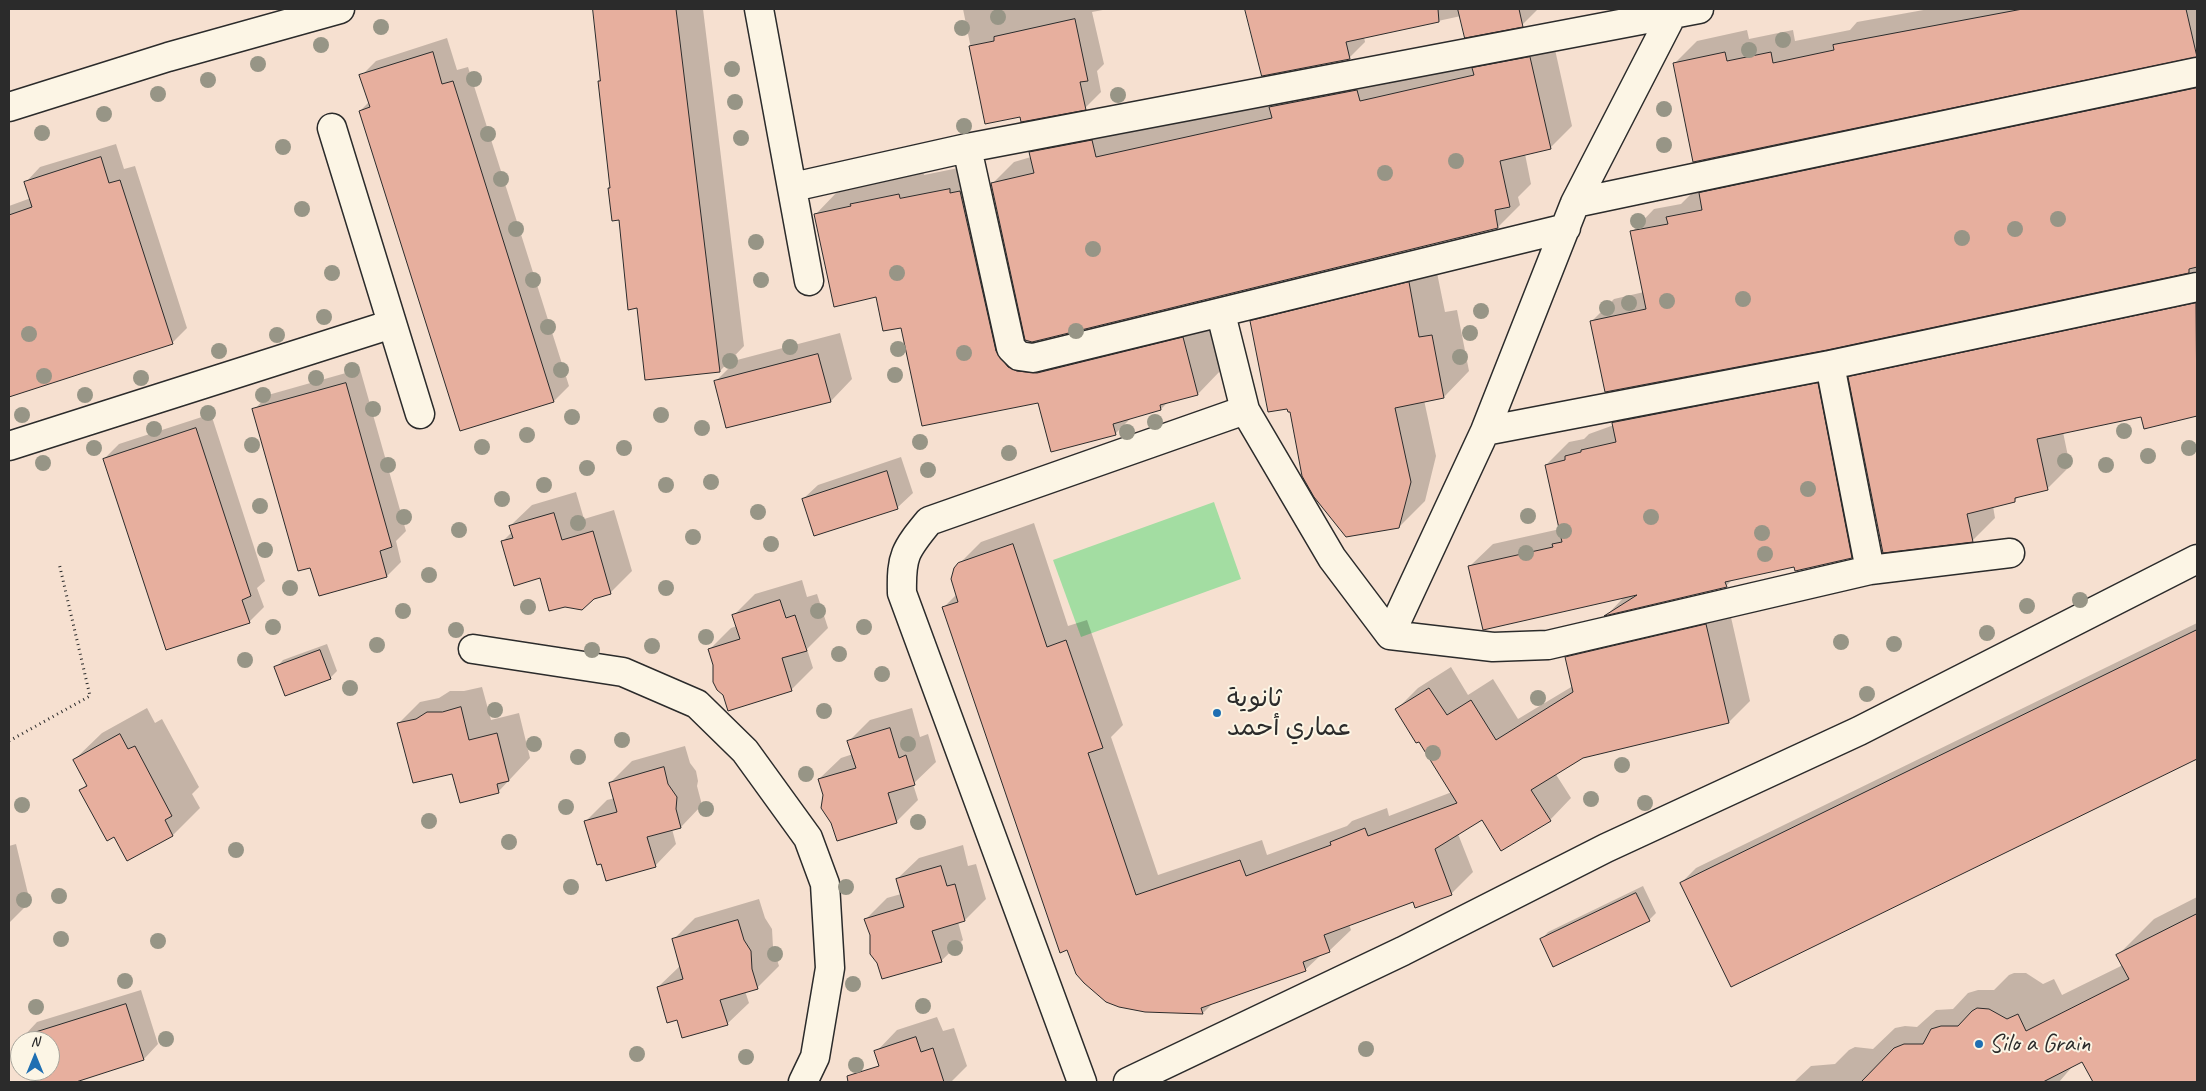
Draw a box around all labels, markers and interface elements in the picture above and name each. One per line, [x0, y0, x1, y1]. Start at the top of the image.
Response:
place label: ثانوية عماري أحمد [1227, 684, 1352, 743]
marker: ثانوية عماري أحمد [1211, 707, 1223, 719]
place label: Silo a Grain [1989, 1029, 2090, 1059]
north arrow [10, 1031, 60, 1081]
text: N [31, 1033, 39, 1050]
marker: Silo a Grain [1973, 1038, 1985, 1050]

